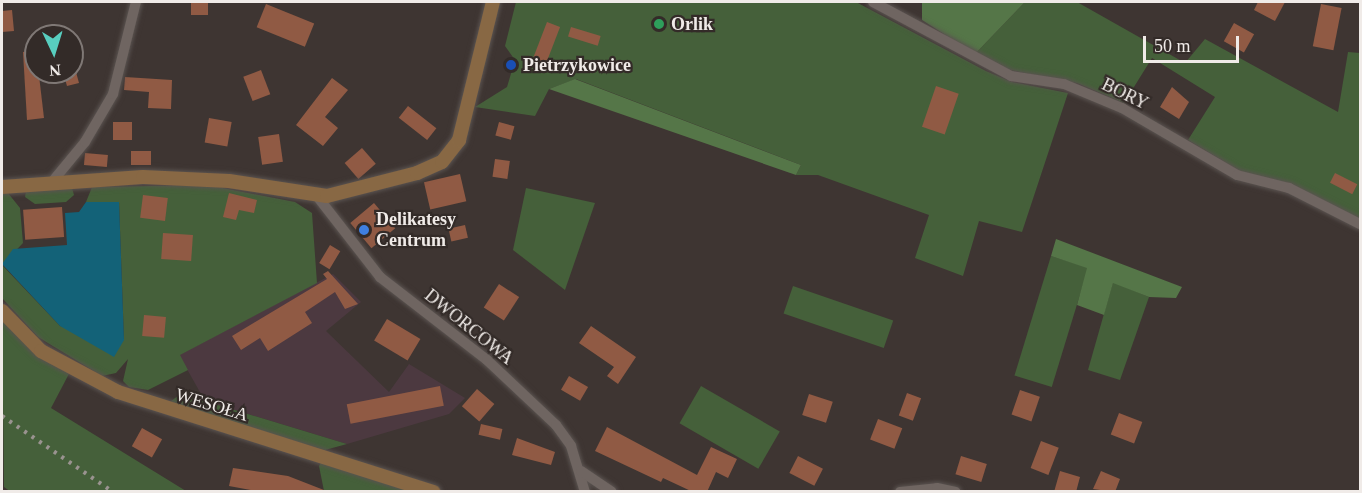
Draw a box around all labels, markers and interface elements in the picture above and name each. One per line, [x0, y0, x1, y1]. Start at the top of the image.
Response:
place label: Orlik [671, 13, 713, 35]
marker: Orlik [652, 17, 666, 31]
north arrow [24, 24, 84, 84]
scale bar [1146, 24, 1242, 62]
text: 50 m [1154, 36, 1191, 56]
place label: Pietrzykowice [523, 54, 631, 76]
marker: Pietrzykowice [504, 58, 518, 72]
text: N [49, 62, 62, 79]
street label: BORY [1098, 74, 1152, 114]
place label: Delikatesy Centrum [376, 209, 456, 252]
marker: Delikatesy Centrum [357, 223, 371, 237]
street label: DWORCOWA [420, 285, 518, 369]
street label: WESOŁA [173, 384, 251, 426]

